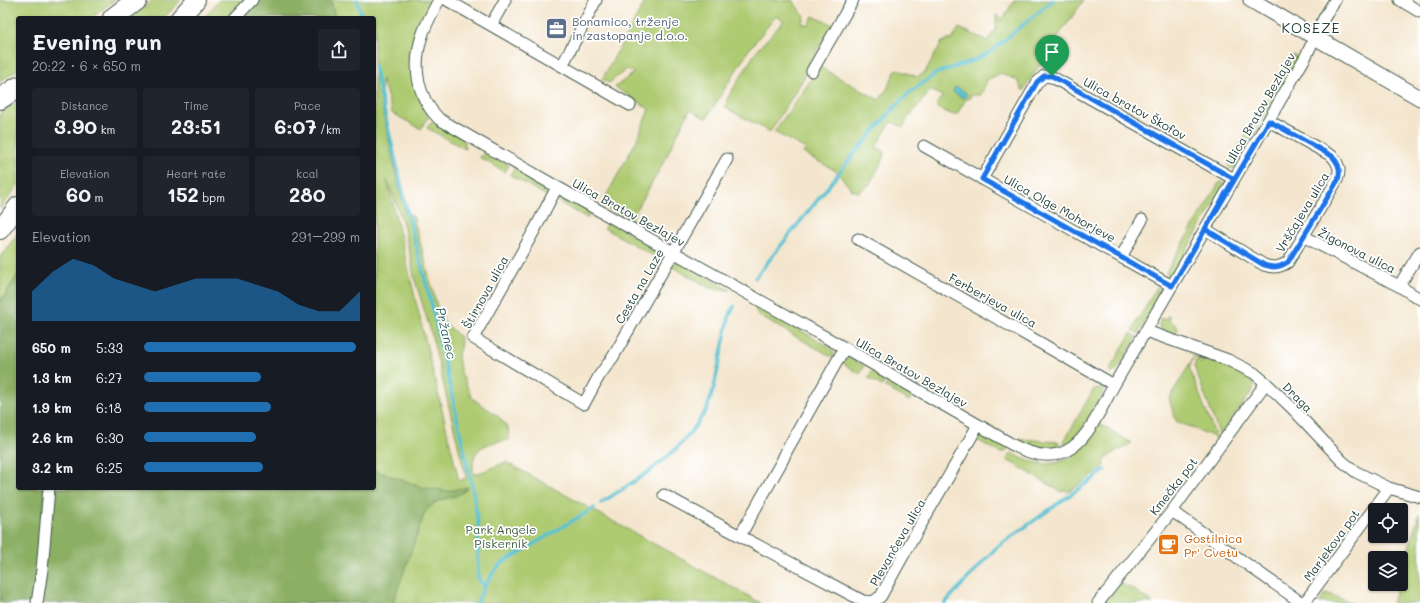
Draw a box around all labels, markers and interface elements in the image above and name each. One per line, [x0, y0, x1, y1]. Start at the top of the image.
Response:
place label: Bonamico, trženje in zastopanje d.o.o. [572, 13, 688, 43]
office icon: Bonamico, trženje in zastopanje d.o.o. [543, 15, 569, 41]
district label: KOSEZE [1282, 18, 1340, 37]
text: Evening run [32, 27, 162, 56]
button: share [318, 29, 360, 71]
pin [1035, 35, 1069, 76]
icon: arrive [1041, 41, 1063, 63]
street label: Ulica Bratov Bezlajev [1221, 49, 1299, 167]
text: 20:22 · 6 × 650 m [32, 57, 141, 74]
street label: Ulica bratov Škofov [1081, 73, 1189, 143]
text: Distance [61, 98, 108, 113]
text: Time [183, 98, 209, 113]
text: Pace [294, 98, 321, 113]
text: 3.90 [54, 113, 97, 139]
text: 23:51 [171, 113, 221, 139]
text: 6:07 [274, 113, 317, 139]
text: km [97, 122, 115, 137]
text: /km [317, 122, 341, 137]
text: Elevation [60, 166, 109, 181]
text: Heart rate [166, 166, 226, 181]
text: kcal [296, 166, 318, 181]
street label: Vrščajeva ulica [1272, 169, 1332, 255]
street label: Ulica Olge Mohorjeve [1001, 171, 1119, 245]
street label: Ulica Bratov Bezlajev [570, 174, 688, 250]
text: 60 [66, 181, 91, 207]
text: 152 [167, 181, 199, 207]
text: 280 [289, 181, 326, 207]
text: m [91, 190, 103, 205]
text: bpm [199, 190, 225, 205]
street label: Žigonova ulica [1315, 224, 1399, 276]
text: Elevation [32, 228, 90, 245]
text: 291–299 m [291, 228, 360, 245]
street label: Cesta na Laze [611, 246, 667, 326]
street label: Štirnova ulica [458, 253, 512, 331]
street label: Ferberjeva ulica [946, 269, 1040, 331]
water label: Pržanec [433, 305, 461, 361]
street label: Ulica Bratov Bezlajev [853, 333, 971, 411]
text: 650 m [32, 339, 71, 356]
text: 5:33 [96, 339, 123, 356]
text: 1.3 km [32, 369, 72, 386]
text: 6:27 [96, 369, 122, 386]
street label: Draga [1280, 378, 1316, 416]
text: 1.9 km [32, 399, 72, 416]
text: 6:18 [96, 399, 122, 416]
text: 2.6 km [32, 429, 73, 446]
text: 6:30 [96, 429, 124, 446]
street label: Kmečka pot [1146, 454, 1200, 518]
text: 3.2 km [32, 459, 73, 476]
text: 6:25 [96, 459, 123, 476]
street label: Plevančeva ulica [866, 495, 928, 589]
map controls [1368, 503, 1408, 591]
button: locate [1368, 503, 1408, 543]
street label: Marjekova pot [1299, 506, 1363, 584]
park label: Park Angele Piskernik [466, 521, 536, 551]
place label: Gostilnica Pr' Cvetu [1184, 530, 1243, 560]
cafe icon: Gostilnica Pr' Cvetu [1155, 532, 1181, 558]
button: layers [1368, 551, 1408, 591]

